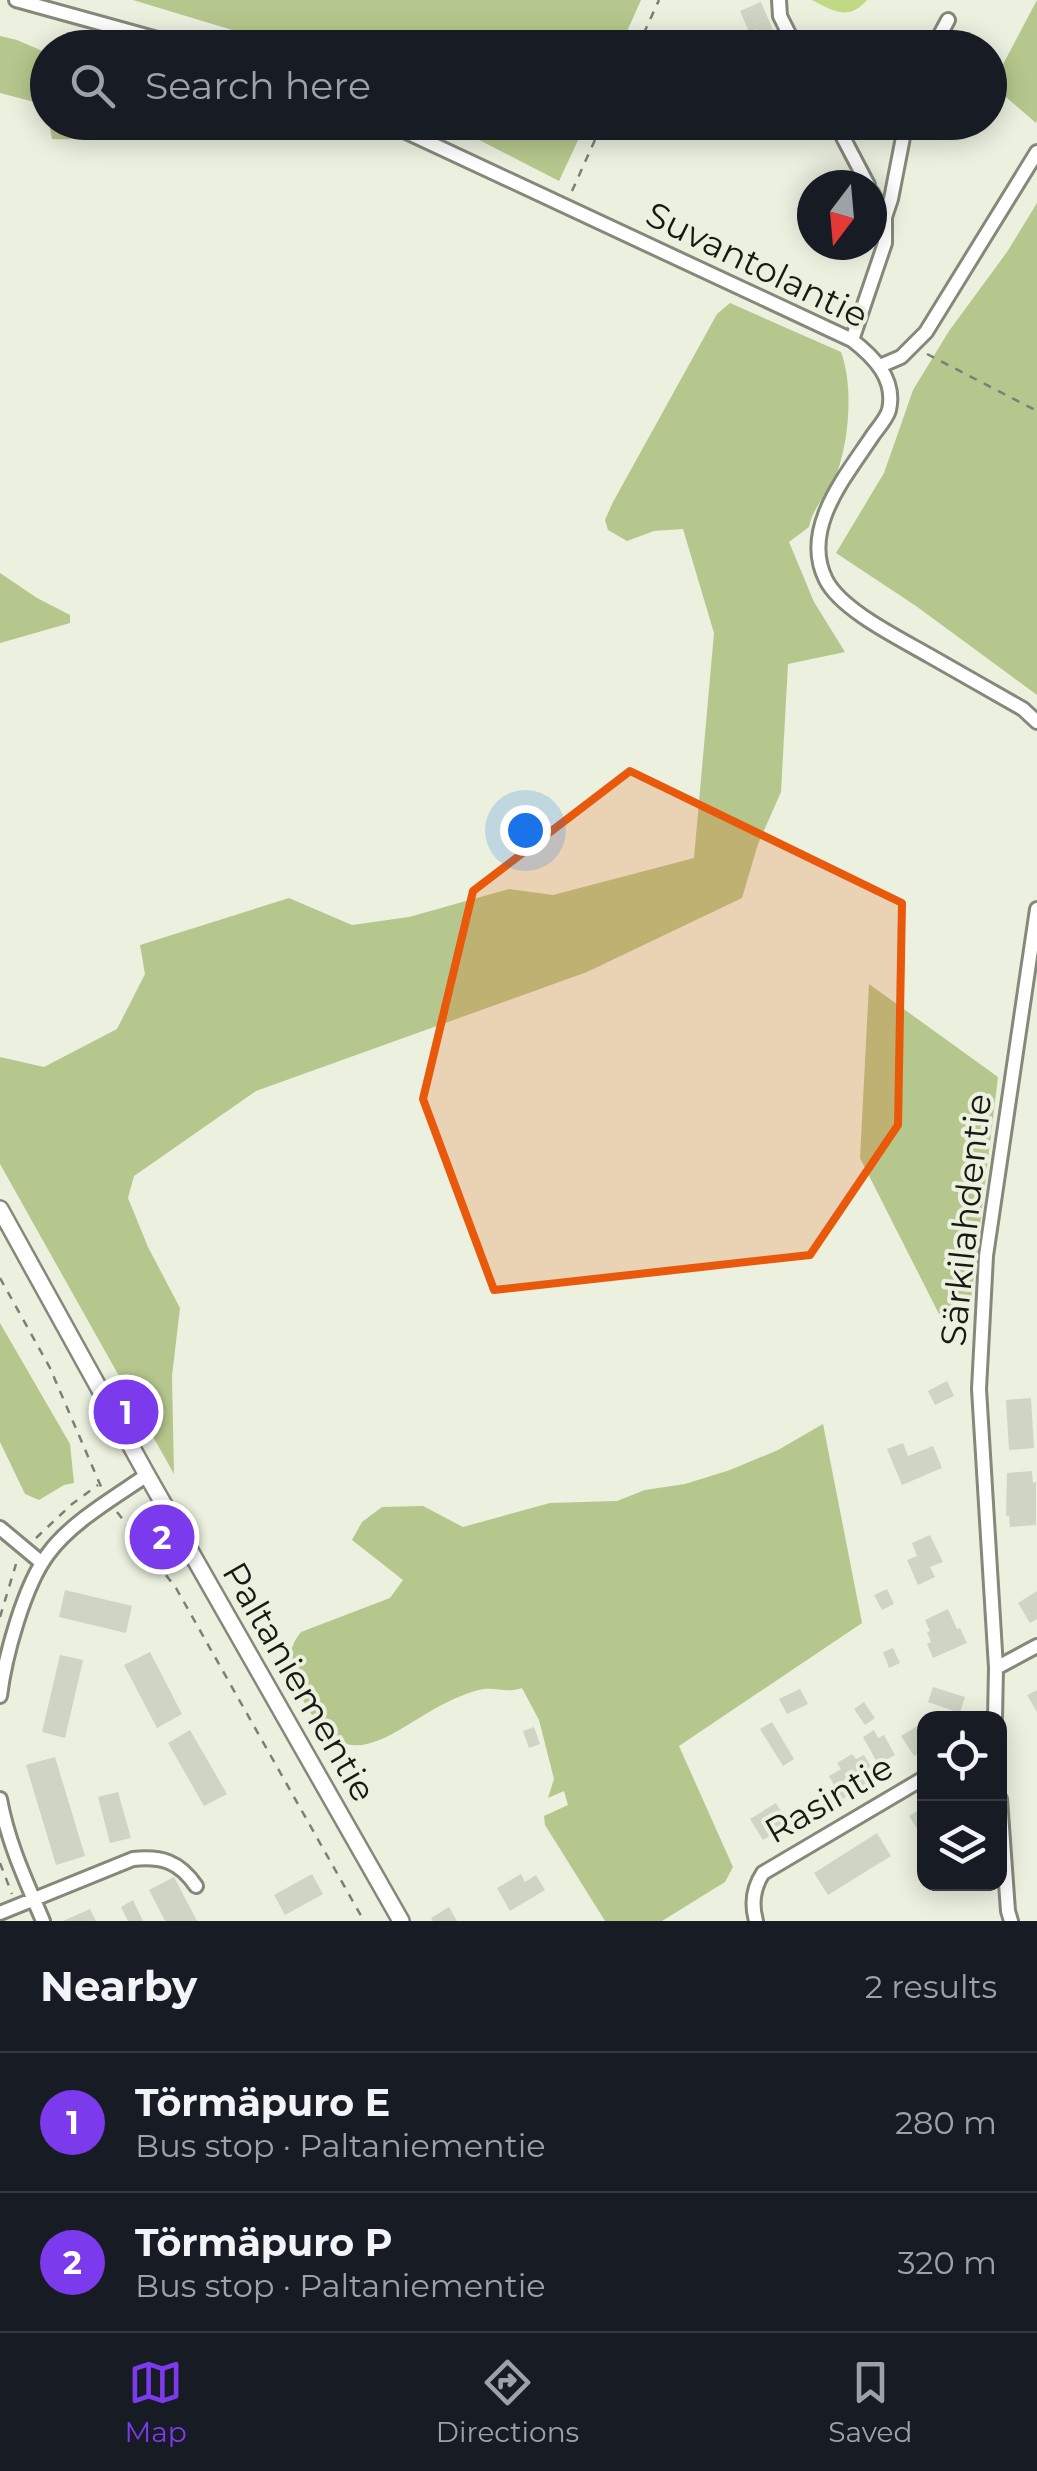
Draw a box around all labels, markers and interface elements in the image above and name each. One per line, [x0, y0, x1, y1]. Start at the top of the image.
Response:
search box [30, 30, 1007, 140]
icon: search [65, 58, 120, 113]
text: Search here [145, 62, 371, 109]
north arrow [797, 170, 887, 260]
street label: Suvantolantie [639, 192, 875, 337]
your location [500, 805, 551, 856]
street label: Särkilahdentie [931, 1092, 1000, 1348]
pin: 1 [94, 1374, 158, 1450]
pin: 2 [130, 1500, 194, 1574]
street label: Paltaniementie [213, 1554, 385, 1809]
map controls [917, 1711, 1007, 1891]
button: locate [917, 1711, 1007, 1801]
street label: Rasintie [757, 1745, 900, 1852]
button: layers [917, 1801, 1007, 1891]
text: Nearby [40, 1960, 197, 2012]
text: 2 results [865, 1967, 997, 2006]
text: Törmäpuro E [135, 2079, 390, 2126]
text: 1 [66, 2103, 79, 2142]
text: 280 m [895, 2103, 997, 2142]
text: Bus stop · Paltaniementie [135, 2126, 546, 2165]
text: Törmäpuro P [135, 2219, 393, 2266]
text: 2 [63, 2243, 82, 2282]
text: 320 m [897, 2243, 997, 2282]
text: Bus stop · Paltaniementie [135, 2266, 546, 2305]
tab: Map [125, 2355, 187, 2449]
tab: Directions [436, 2355, 579, 2449]
tab: Saved [828, 2355, 912, 2449]

